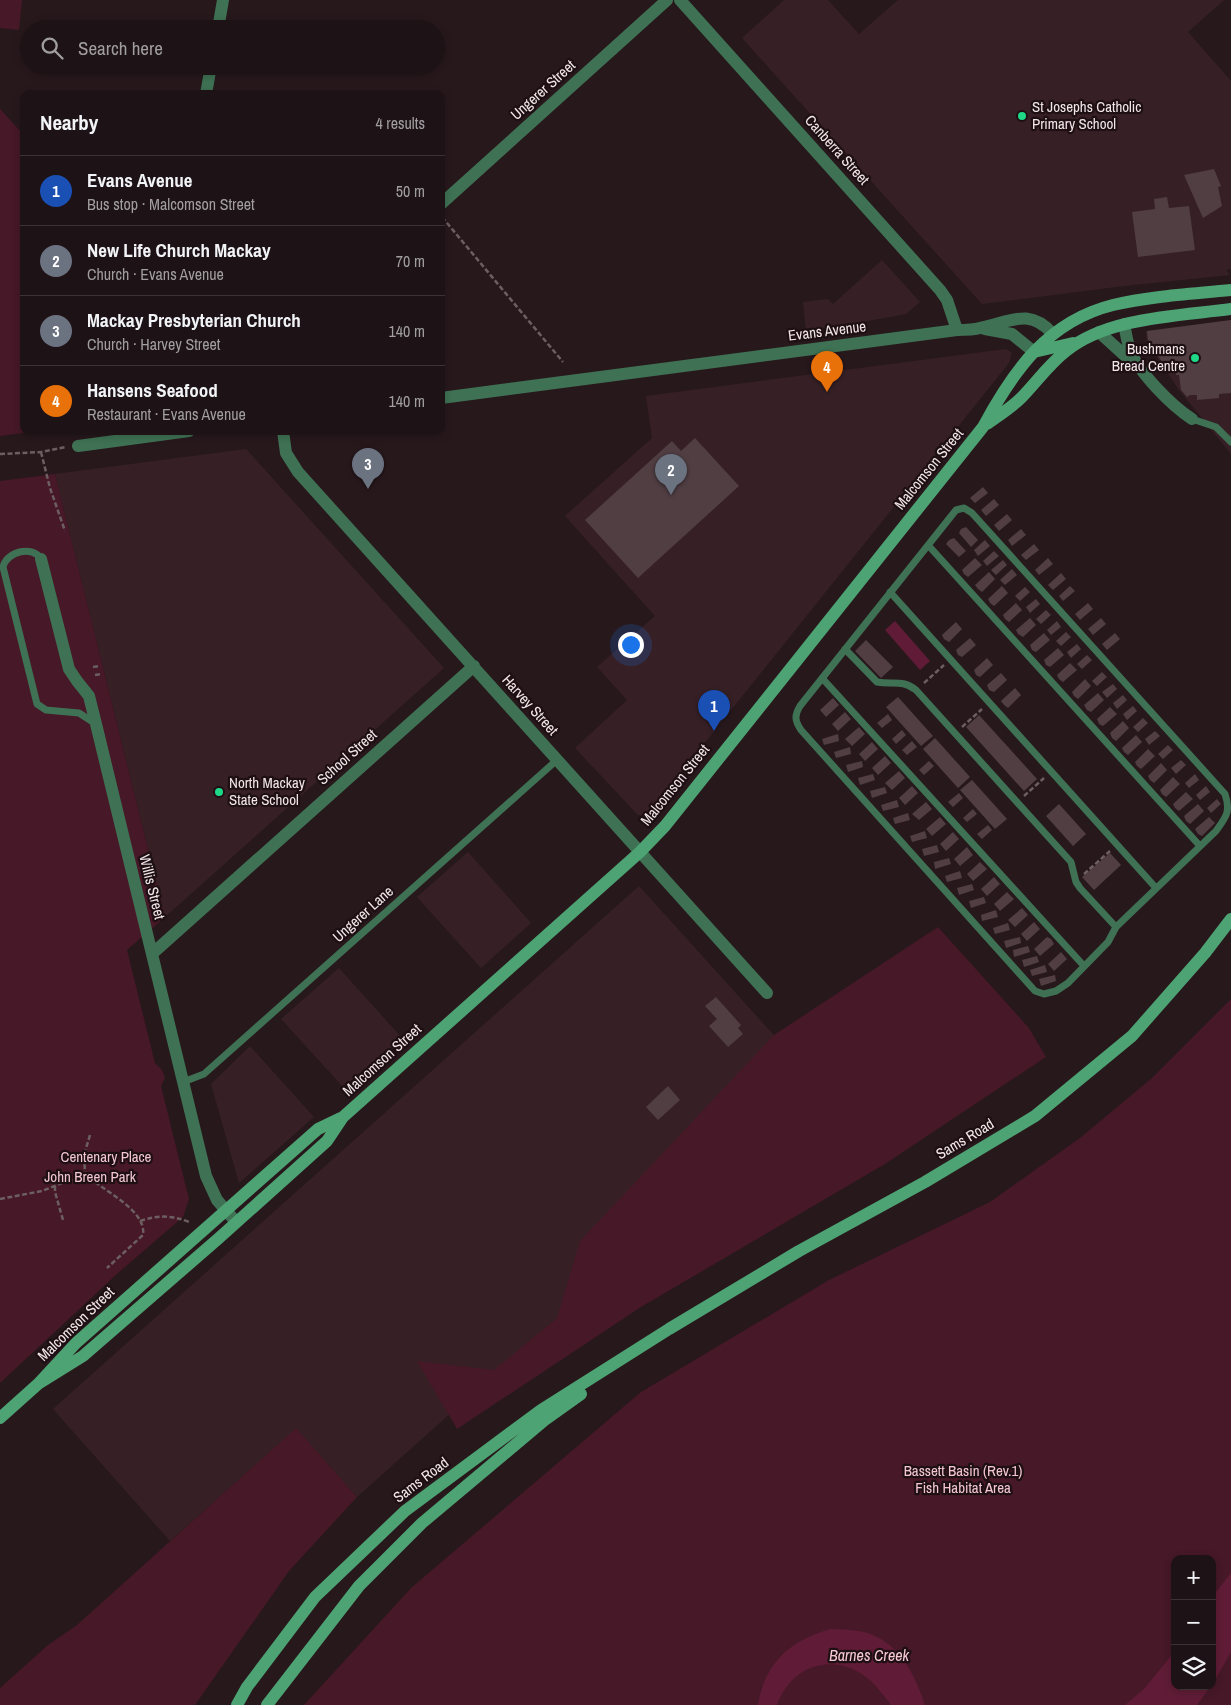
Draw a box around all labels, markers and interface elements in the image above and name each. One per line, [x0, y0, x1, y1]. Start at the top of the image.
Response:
search box [20, 20, 445, 75]
icon: search [38, 34, 66, 62]
text: Search here [78, 35, 163, 61]
street label: Ungerer Street [506, 54, 580, 124]
place label: St Josephs Catholic Primary School [1032, 96, 1141, 134]
text: Nearby [40, 108, 98, 137]
street label: Canberra Street [800, 110, 875, 190]
marker: St Josephs Catholic Primary School [1016, 110, 1028, 122]
text: 4 results [375, 112, 425, 134]
text: Evans Avenue [87, 167, 192, 193]
text: 1 [52, 180, 60, 202]
text: 50 m [396, 180, 425, 202]
text: Bus stop · Malcomson Street [87, 193, 255, 215]
text: New Life Church Mackay [87, 237, 271, 263]
text: 2 [52, 250, 60, 272]
text: 70 m [396, 250, 425, 272]
text: Church · Evans Avenue [87, 263, 224, 285]
text: Mackay Presbyterian Church [87, 307, 301, 333]
street label: Evans Avenue [787, 315, 867, 346]
text: 3 [52, 320, 60, 342]
text: 140 m [389, 320, 425, 342]
text: Church · Harvey Street [87, 333, 220, 355]
place label: Bushmans Bread Centre [1112, 338, 1185, 376]
pin: 4 [811, 351, 843, 392]
marker: Bushmans Bread Centre [1189, 352, 1201, 364]
text: Hansens Seafood [87, 377, 218, 403]
text: 4 [52, 390, 60, 412]
text: 140 m [389, 390, 425, 412]
text: Restaurant · Evans Avenue [87, 403, 246, 425]
street label: Malcomson Street [889, 423, 968, 514]
pin: 3 [352, 448, 384, 489]
pin: 2 [655, 454, 687, 495]
your location [618, 632, 644, 658]
street label: Harvey Street [497, 670, 564, 740]
pin: 1 [698, 690, 730, 731]
street label: School Street [312, 724, 382, 789]
street label: Malcomson Street [635, 739, 714, 830]
place label: North Mackay State School [229, 772, 306, 810]
marker: North Mackay State School [213, 786, 225, 798]
street label: Willis Street [134, 852, 171, 922]
street label: Ungerer Lane [328, 881, 398, 947]
street label: Malcomson Street [338, 1018, 426, 1101]
street label: Sams Road [932, 1113, 998, 1164]
park label: Centenary Place [61, 1146, 152, 1167]
park label: John Breen Park [44, 1166, 137, 1187]
street label: Malcomson Street [33, 1281, 119, 1366]
street label: Sams Road [389, 1452, 453, 1507]
park label: Bassett Basin (Rev.1) Fish Habitat Area [904, 1460, 1022, 1498]
map controls [1171, 1555, 1216, 1690]
button: + [1171, 1555, 1216, 1600]
button: − [1171, 1600, 1216, 1645]
water label: Barnes Creek [829, 1644, 910, 1666]
button: layers [1171, 1645, 1216, 1690]

